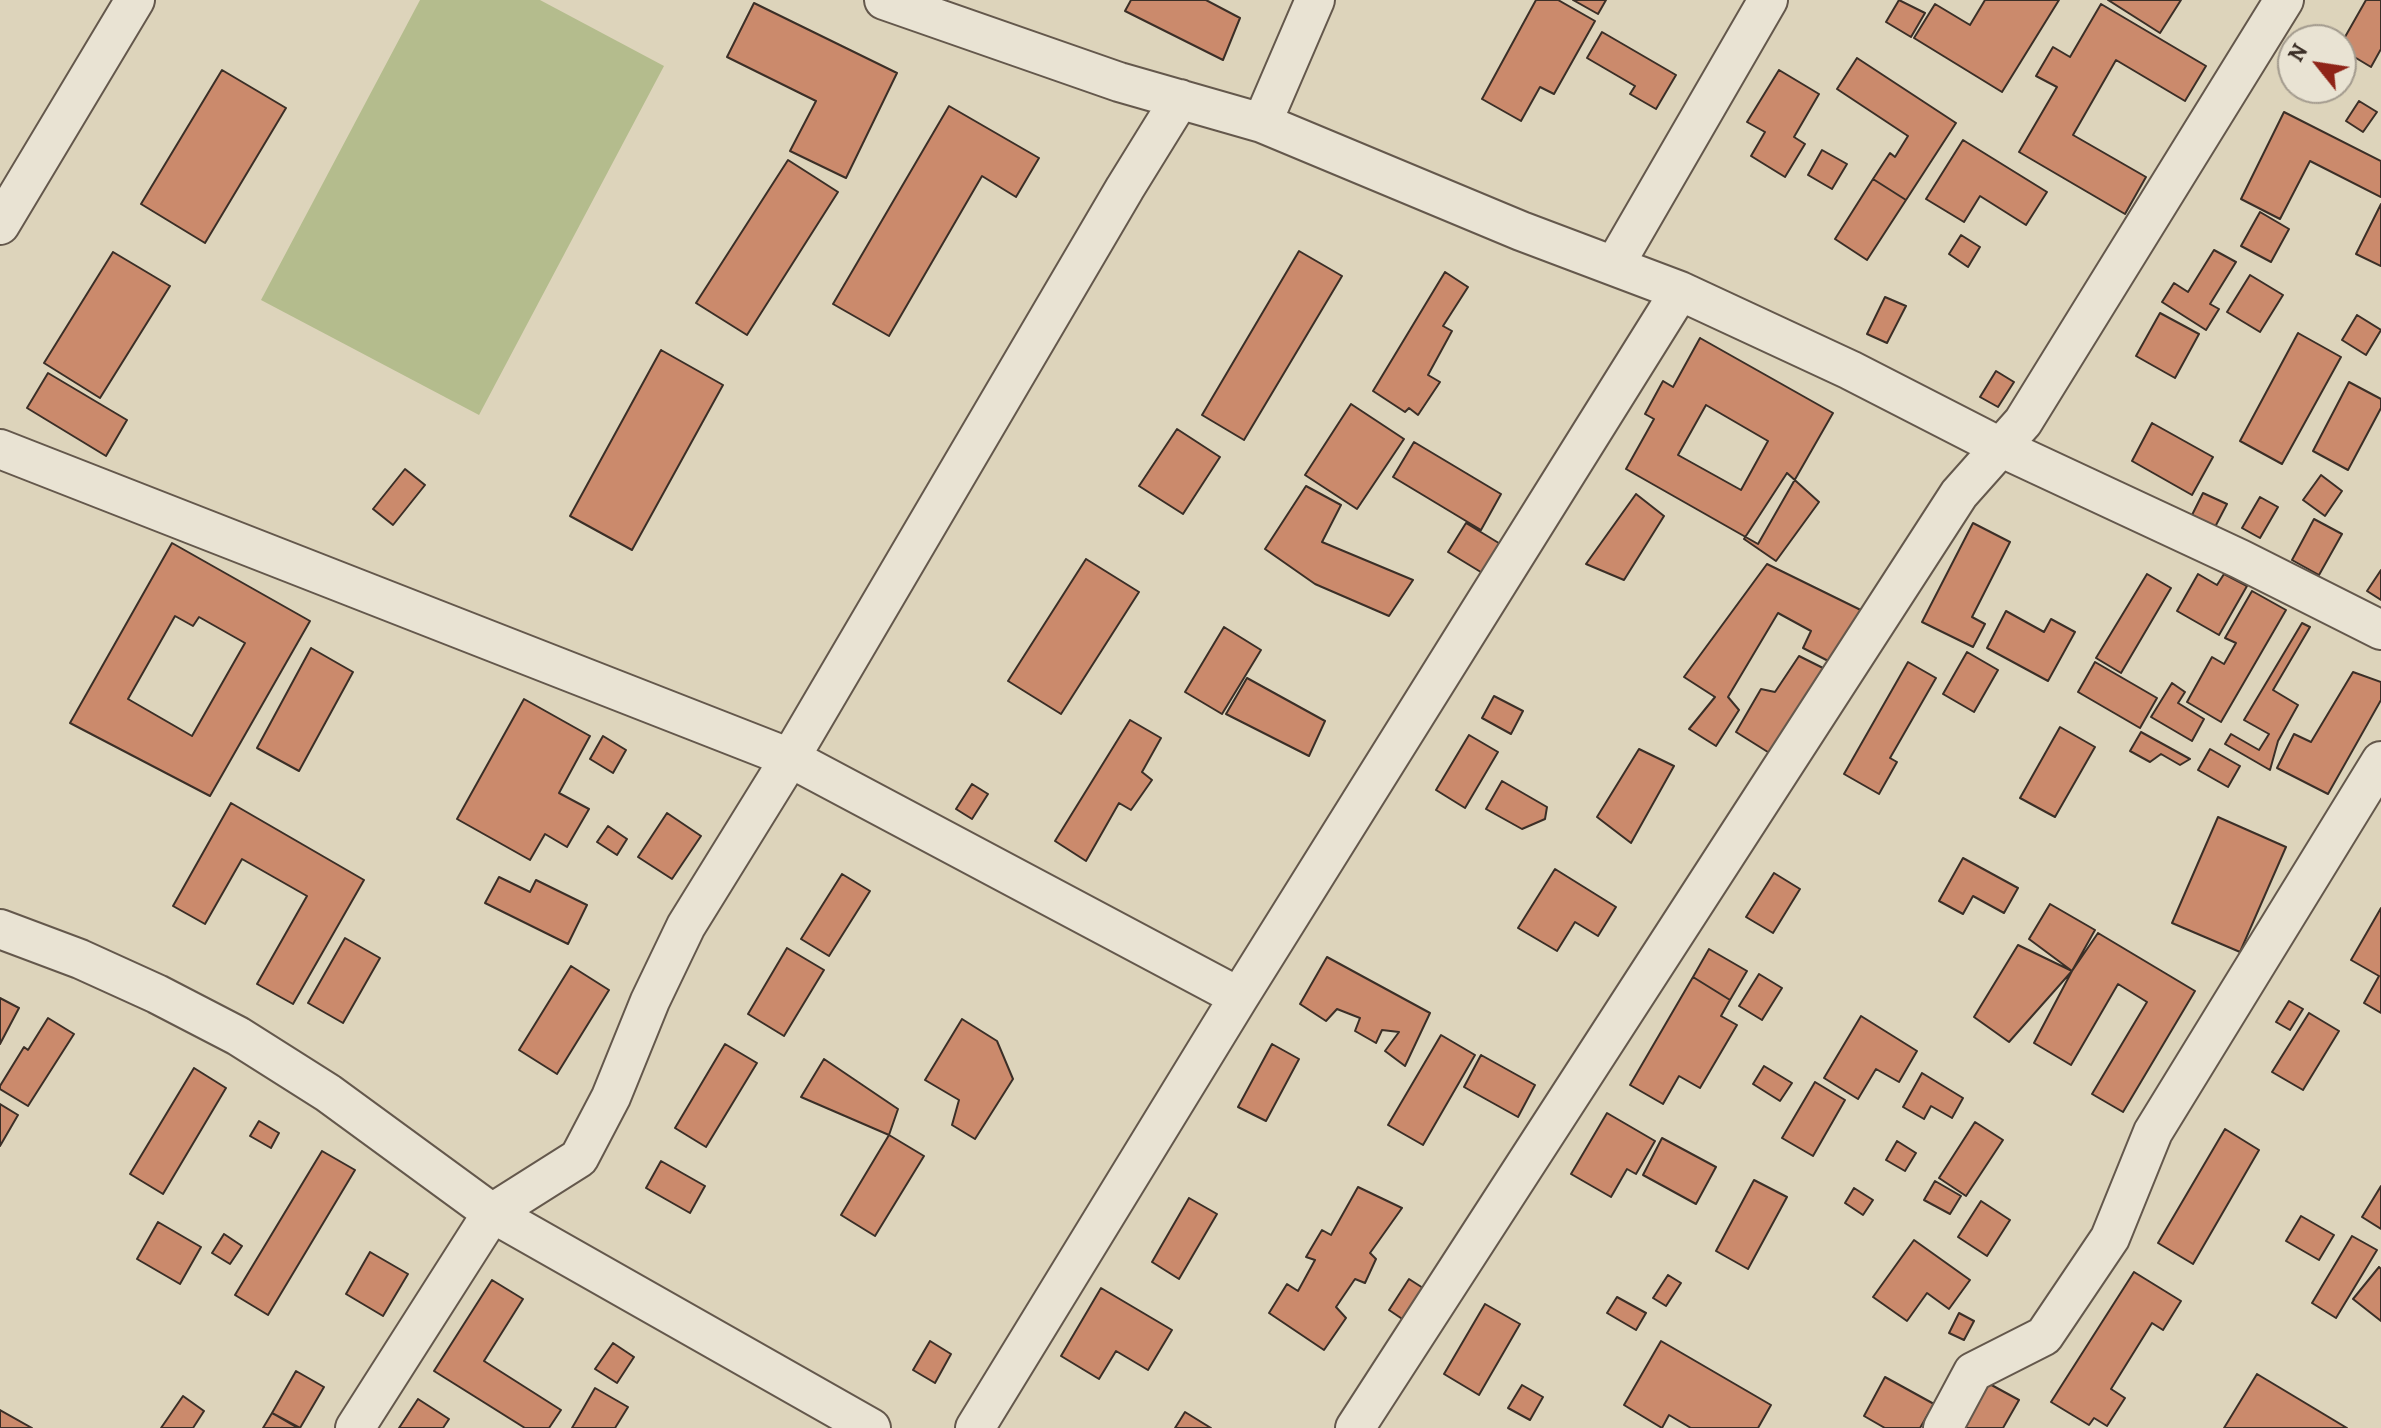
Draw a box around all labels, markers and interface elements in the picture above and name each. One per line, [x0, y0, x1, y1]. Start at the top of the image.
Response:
north arrow [2277, 24, 2357, 104]
text: N [2281, 39, 2315, 67]

